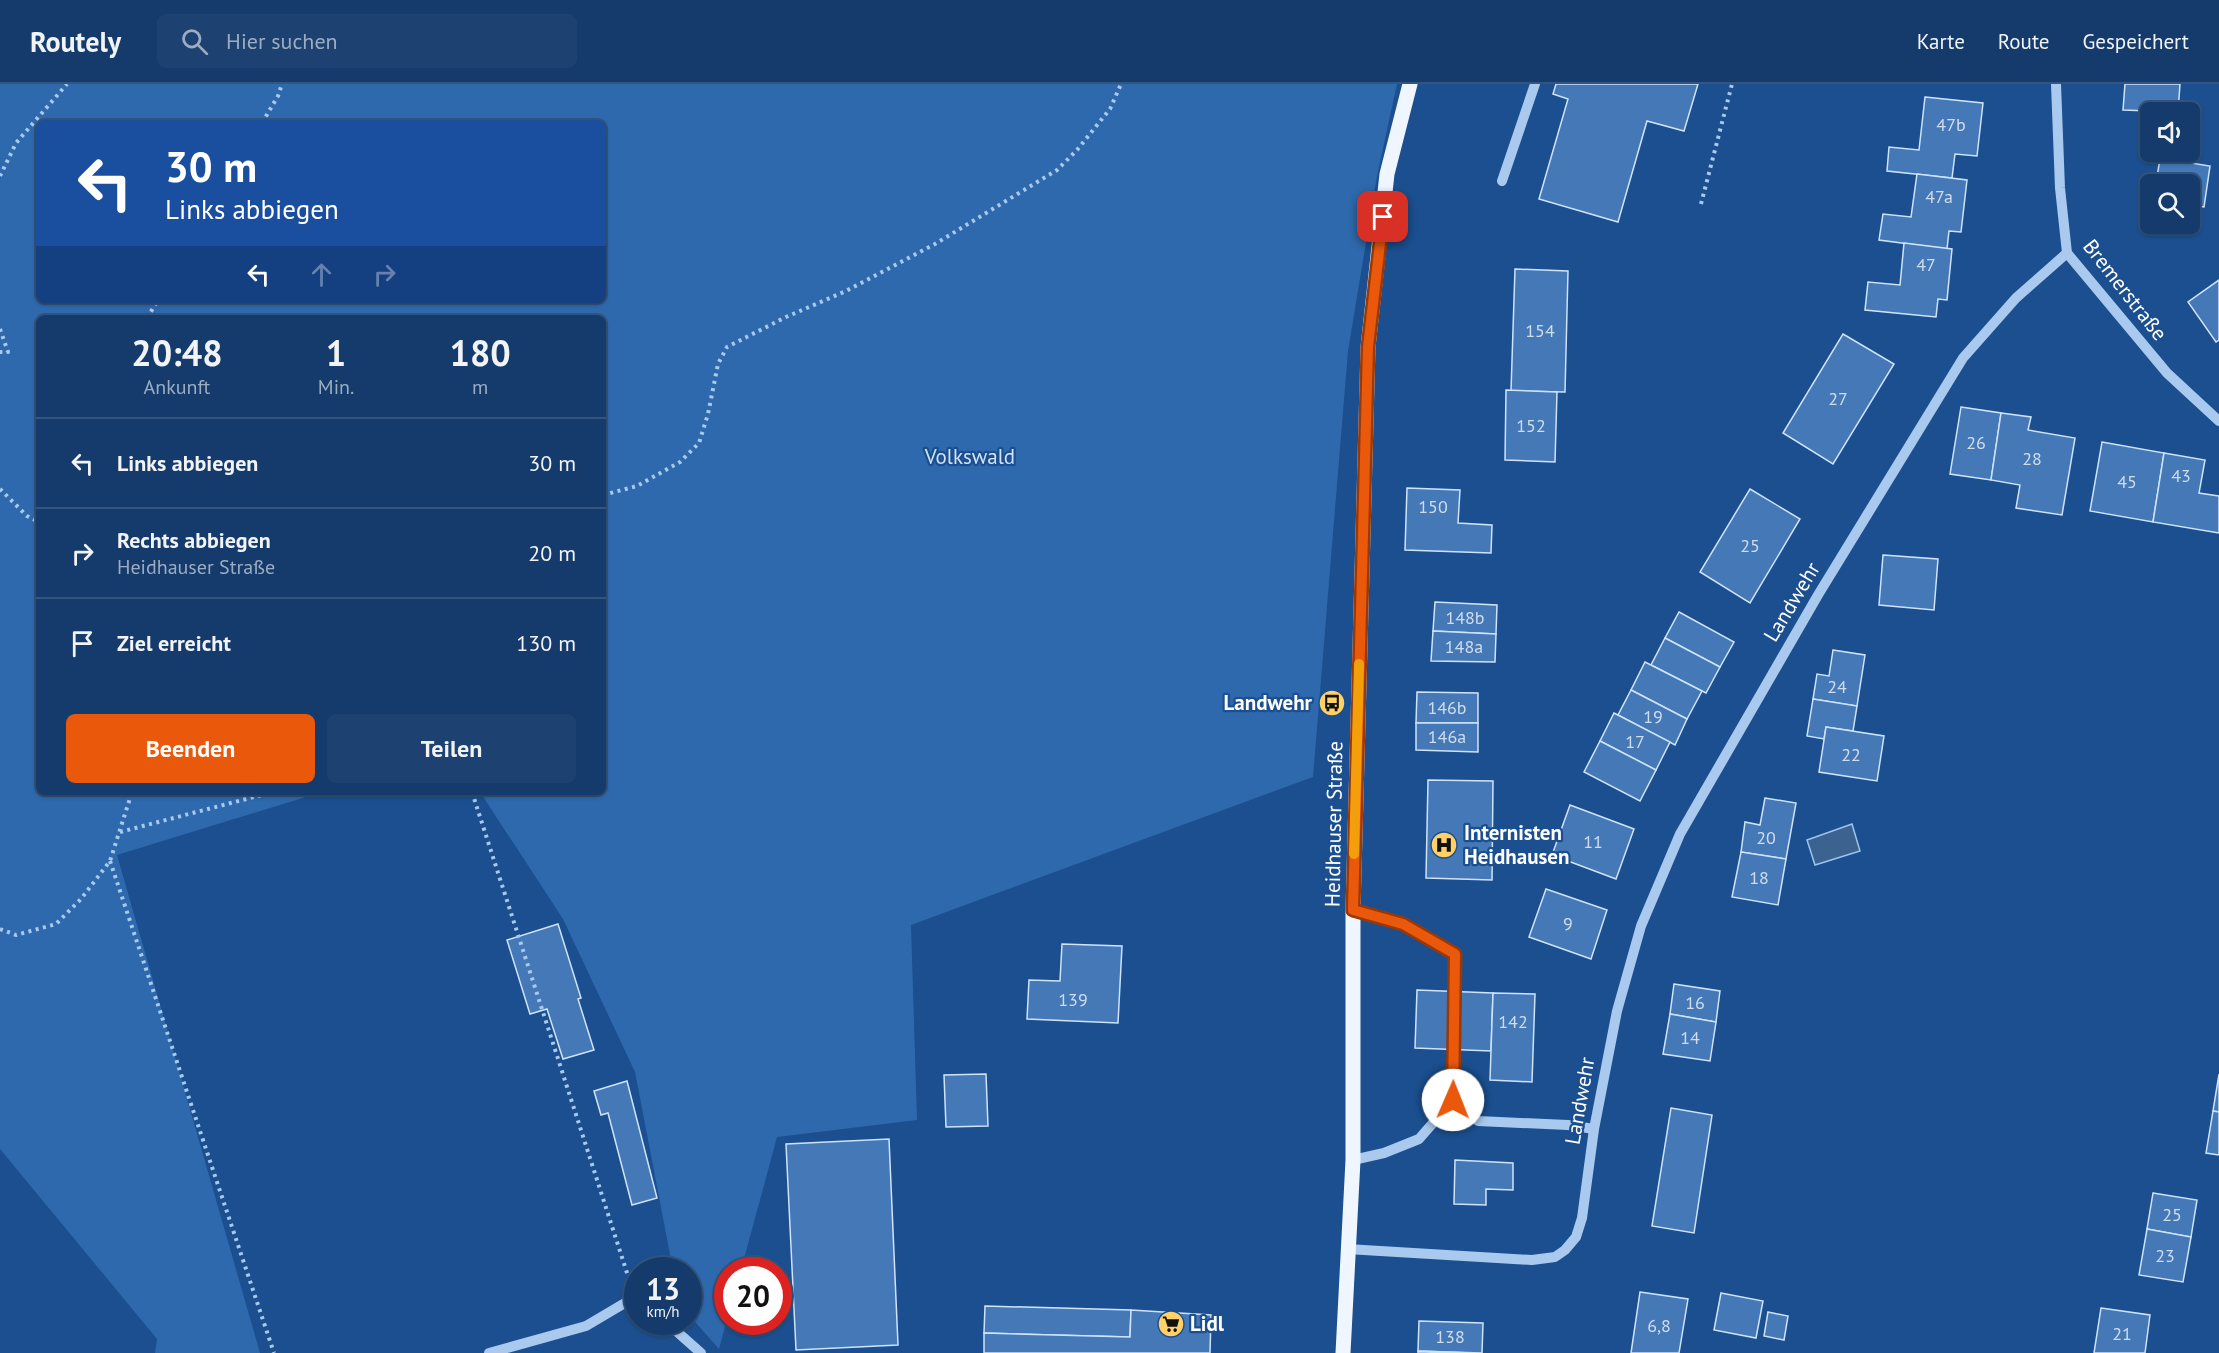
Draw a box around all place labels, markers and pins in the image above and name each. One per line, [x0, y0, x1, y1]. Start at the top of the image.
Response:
pin [1357, 191, 1408, 242]
bus stop icon: Landwehr [1317, 688, 1347, 718]
place label: Landwehr [1224, 689, 1313, 716]
place label: Internisten Heidhausen [1464, 819, 1569, 870]
hospital icon: Internisten Heidhausen [1429, 830, 1459, 860]
supermarket icon: Lidl [1156, 1309, 1186, 1339]
place label: Lidl [1190, 1310, 1225, 1337]

